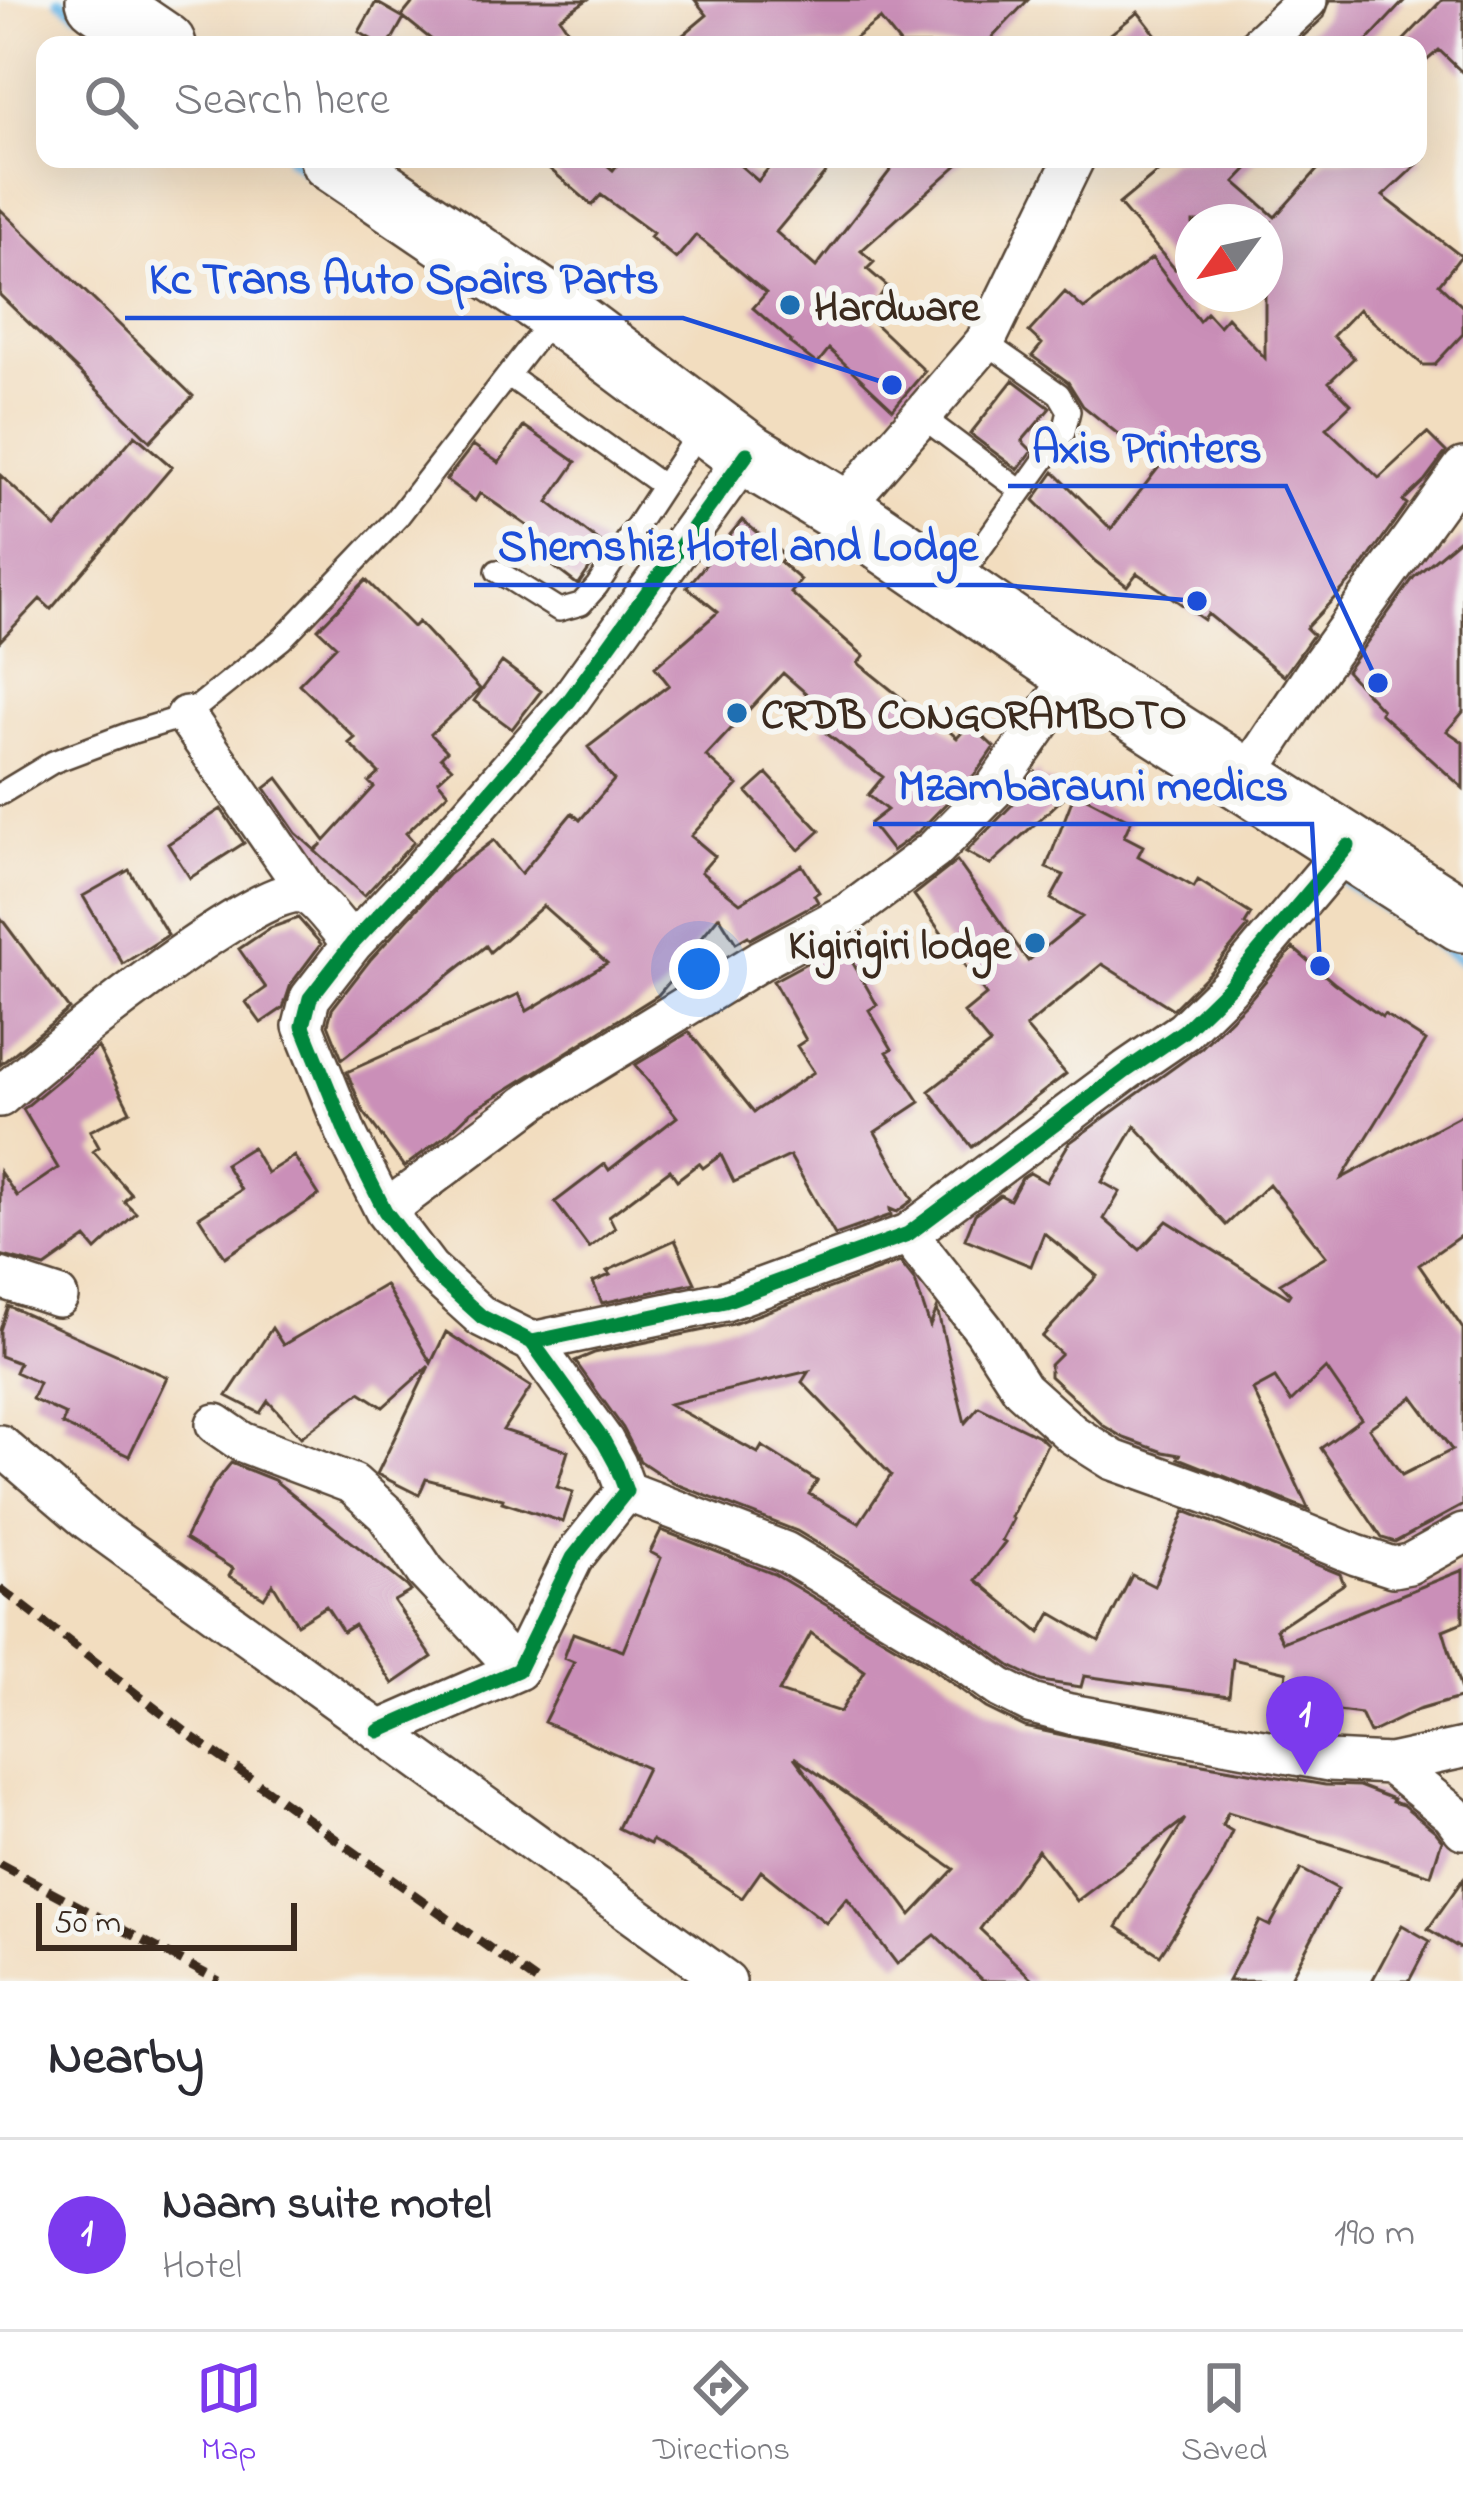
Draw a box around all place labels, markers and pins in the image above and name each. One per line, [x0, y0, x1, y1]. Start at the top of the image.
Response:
callout: Kc Trans Auto Spairs Parts [125, 237, 683, 318]
place label: Hardware [814, 279, 981, 340]
marker: Hardware [777, 292, 803, 318]
callout: Axis Printers [1008, 405, 1286, 486]
callout: Shemshiz Hotel and Lodge [474, 504, 1002, 585]
place label: CRDB CONGORAMBOTO [761, 687, 1187, 748]
marker: CRDB CONGORAMBOTO [724, 700, 750, 726]
callout: Mzambarauni medics [873, 743, 1312, 824]
place label: Kigirigiri lodge [788, 917, 1012, 979]
marker: Kigirigiri lodge [1022, 930, 1048, 956]
pin: 1 [1266, 1676, 1344, 1775]

